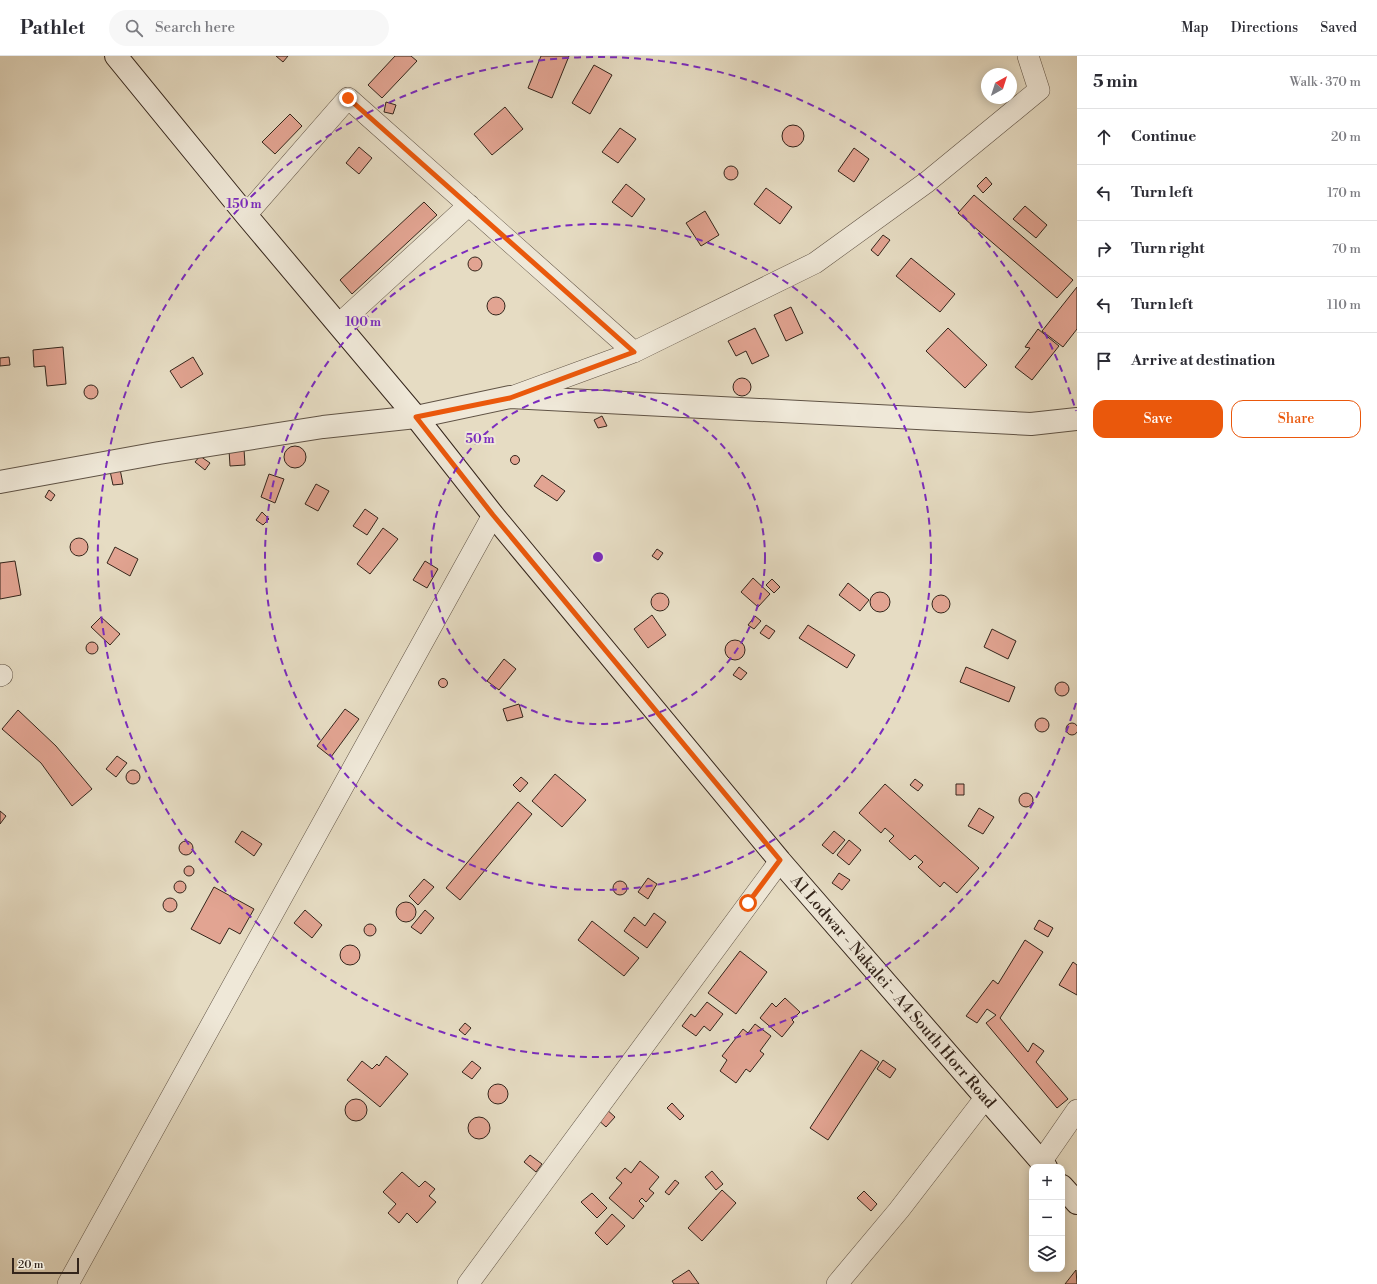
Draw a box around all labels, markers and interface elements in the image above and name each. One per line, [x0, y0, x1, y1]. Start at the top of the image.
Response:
search box [109, 10, 389, 46]
text: Pathlet [20, 16, 85, 40]
icon: search [123, 17, 145, 39]
text: Search here [155, 18, 235, 37]
text: Map [1181, 19, 1209, 37]
text: Directions [1231, 19, 1298, 37]
text: Saved [1320, 19, 1357, 37]
north arrow [981, 68, 1017, 104]
text: 5 min [1093, 71, 1138, 93]
text: Walk · 370 m [1289, 74, 1361, 90]
route end [339, 89, 357, 107]
icon: ahead [1093, 126, 1115, 148]
text: Continue [1131, 127, 1196, 146]
text: 20 m [1331, 129, 1361, 145]
icon: left [1093, 182, 1115, 204]
text: Turn left [1131, 183, 1193, 202]
text: 170 m [1327, 185, 1361, 201]
text: 150 m [227, 197, 261, 212]
icon: right [1093, 238, 1115, 260]
text: Turn right [1131, 239, 1205, 258]
text: 70 m [1332, 241, 1361, 257]
icon: left [1093, 294, 1115, 316]
text: Turn left [1131, 295, 1193, 314]
text: 110 m [1327, 297, 1361, 313]
text: 100 m [345, 315, 381, 330]
icon: arrive [1093, 350, 1115, 372]
text: Arrive at destination [1131, 351, 1275, 370]
button: Save [1093, 400, 1223, 438]
button: Share [1231, 400, 1361, 438]
text: 50 m [465, 432, 495, 447]
centre of rings [591, 550, 605, 564]
street label: A1 Lodwar - Nakalei - A4 South Horr Road [786, 870, 1000, 1113]
route start [739, 894, 757, 912]
map controls [1029, 1164, 1065, 1272]
button: + [1029, 1164, 1065, 1200]
button: − [1029, 1200, 1065, 1236]
button: layers [1029, 1236, 1065, 1272]
scale bar [12, 1256, 79, 1275]
text: 20 m [18, 1258, 43, 1272]

